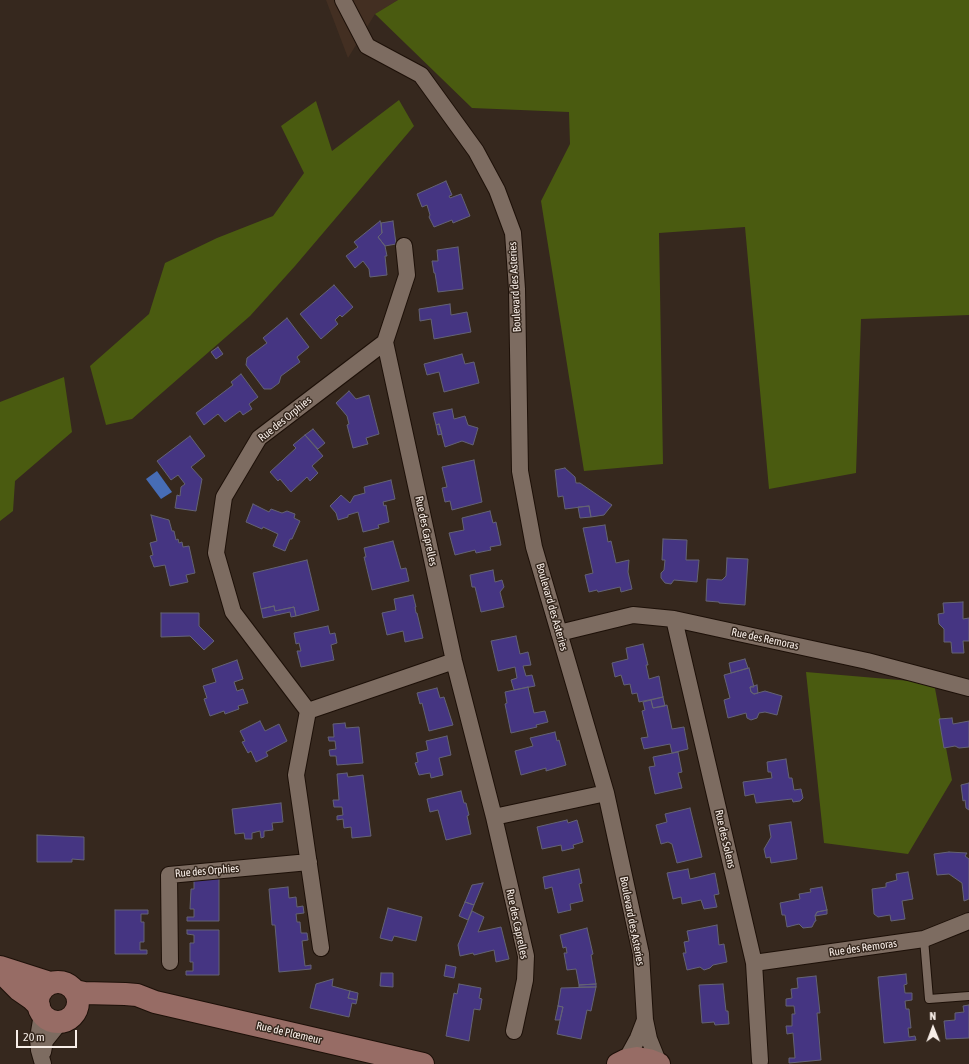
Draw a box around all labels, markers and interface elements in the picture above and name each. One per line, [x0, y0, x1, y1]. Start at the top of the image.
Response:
street label: Boulevard des Asteries [506, 241, 524, 333]
street label: Rue des Orphies [256, 394, 314, 444]
street label: Rue des Caprelles [412, 495, 440, 567]
street label: Boulevard des Asteries [533, 562, 571, 652]
street label: Rue des Remoras [730, 625, 800, 653]
street label: Rue des Solens [712, 808, 738, 870]
street label: Rue des Orphies [174, 862, 240, 880]
street label: Boulevard des Asteries [617, 875, 647, 967]
street label: Rue des Caprelles [503, 888, 531, 960]
street label: Rue des Remoras [828, 937, 898, 959]
north arrow [913, 1008, 953, 1048]
text: N [929, 1010, 936, 1022]
street label: Rue de Plœmeur [255, 1019, 323, 1047]
scale bar [18, 1022, 79, 1048]
text: 20 m [23, 1030, 45, 1044]

